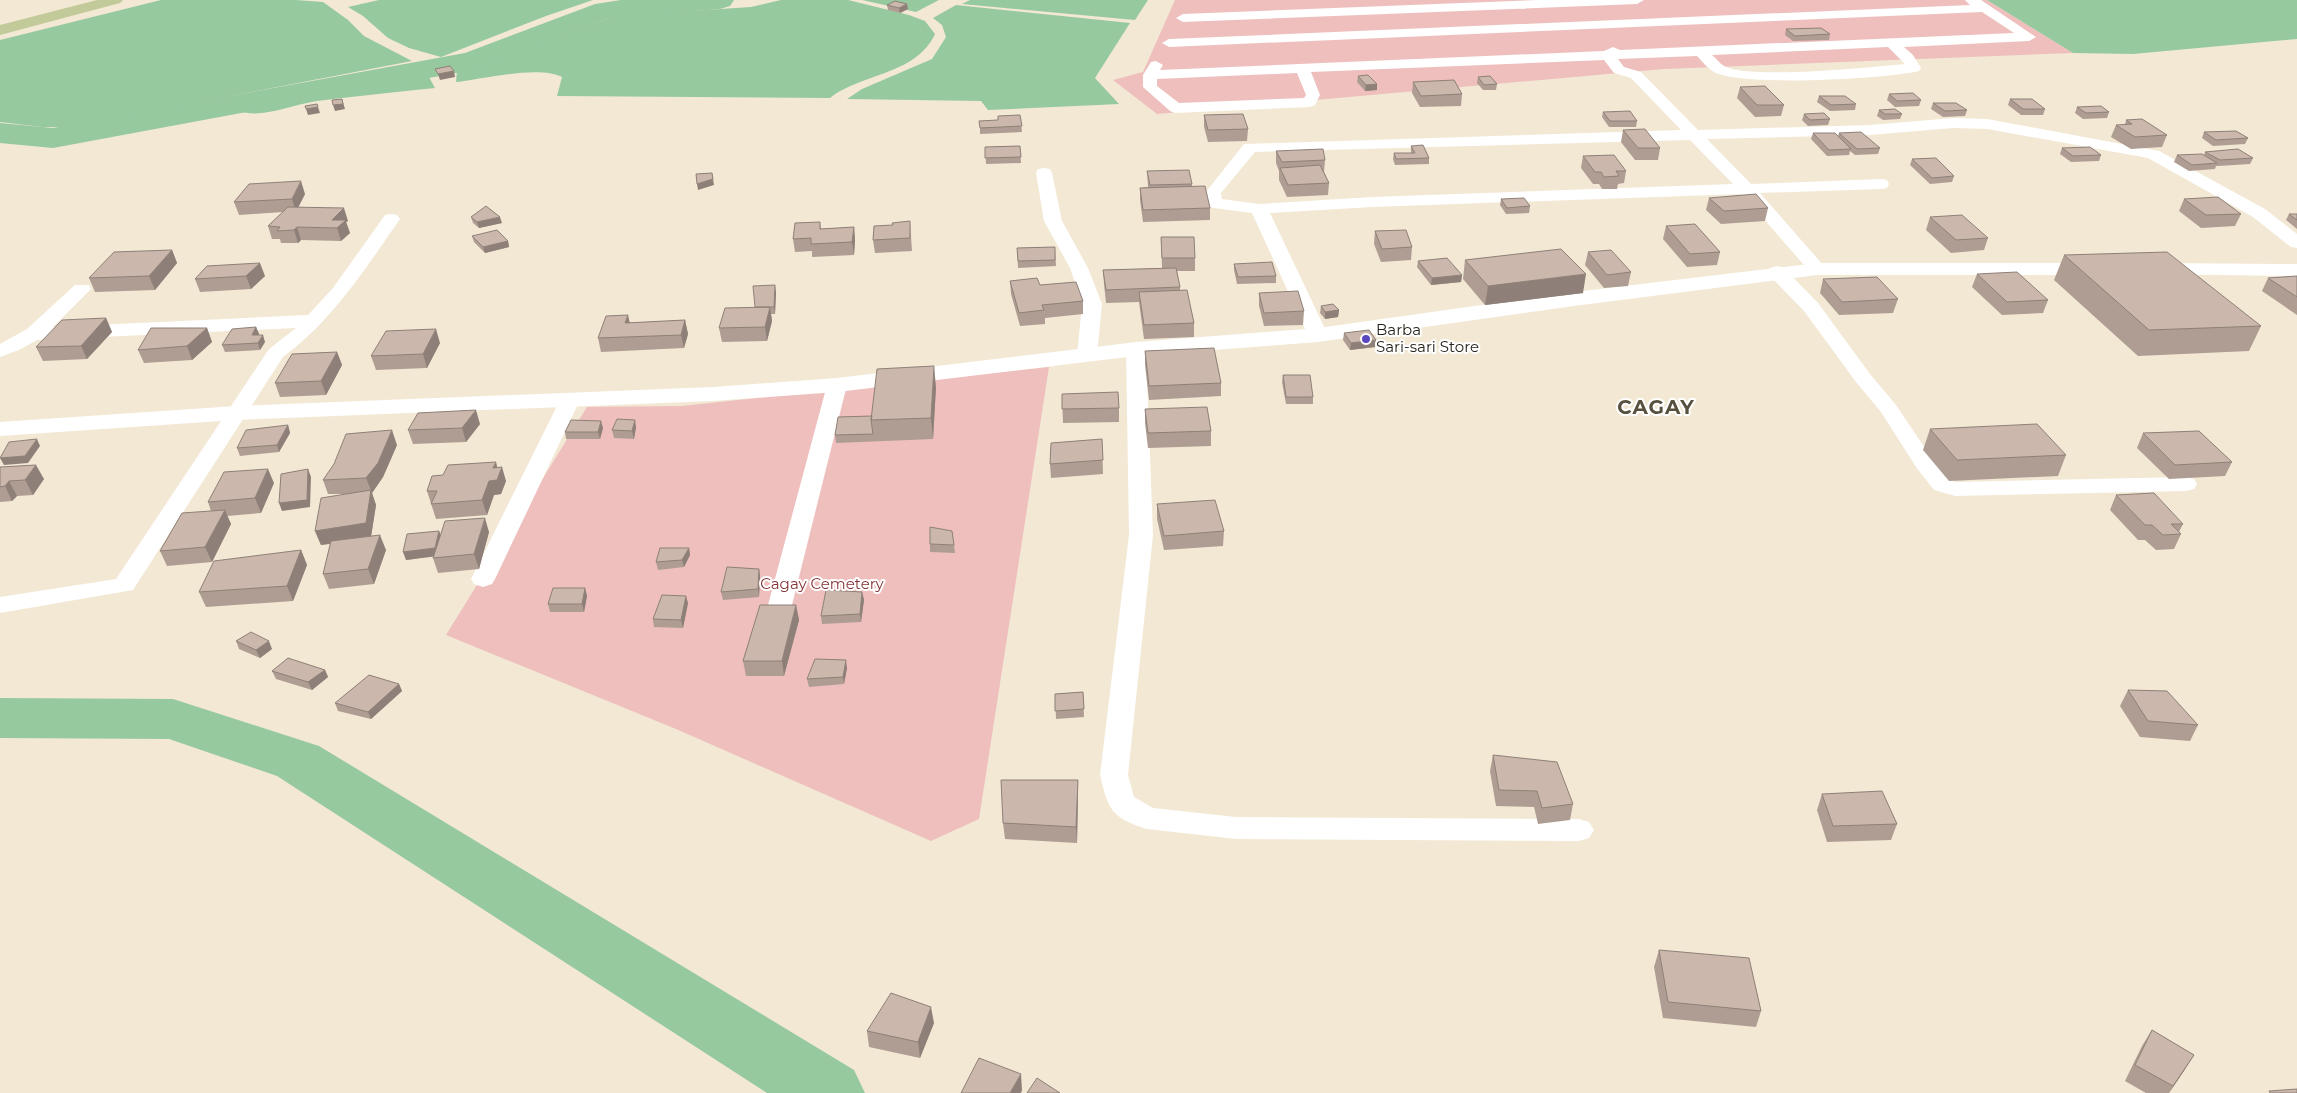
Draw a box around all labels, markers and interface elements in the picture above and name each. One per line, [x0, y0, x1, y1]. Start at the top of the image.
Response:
place label: Barba Sari-sari Store [1376, 320, 1479, 356]
marker: Barba Sari-sari Store [1360, 333, 1372, 345]
district label: CAGAY [1617, 395, 1695, 419]
park label: Cagay Cemetery [760, 574, 885, 593]

